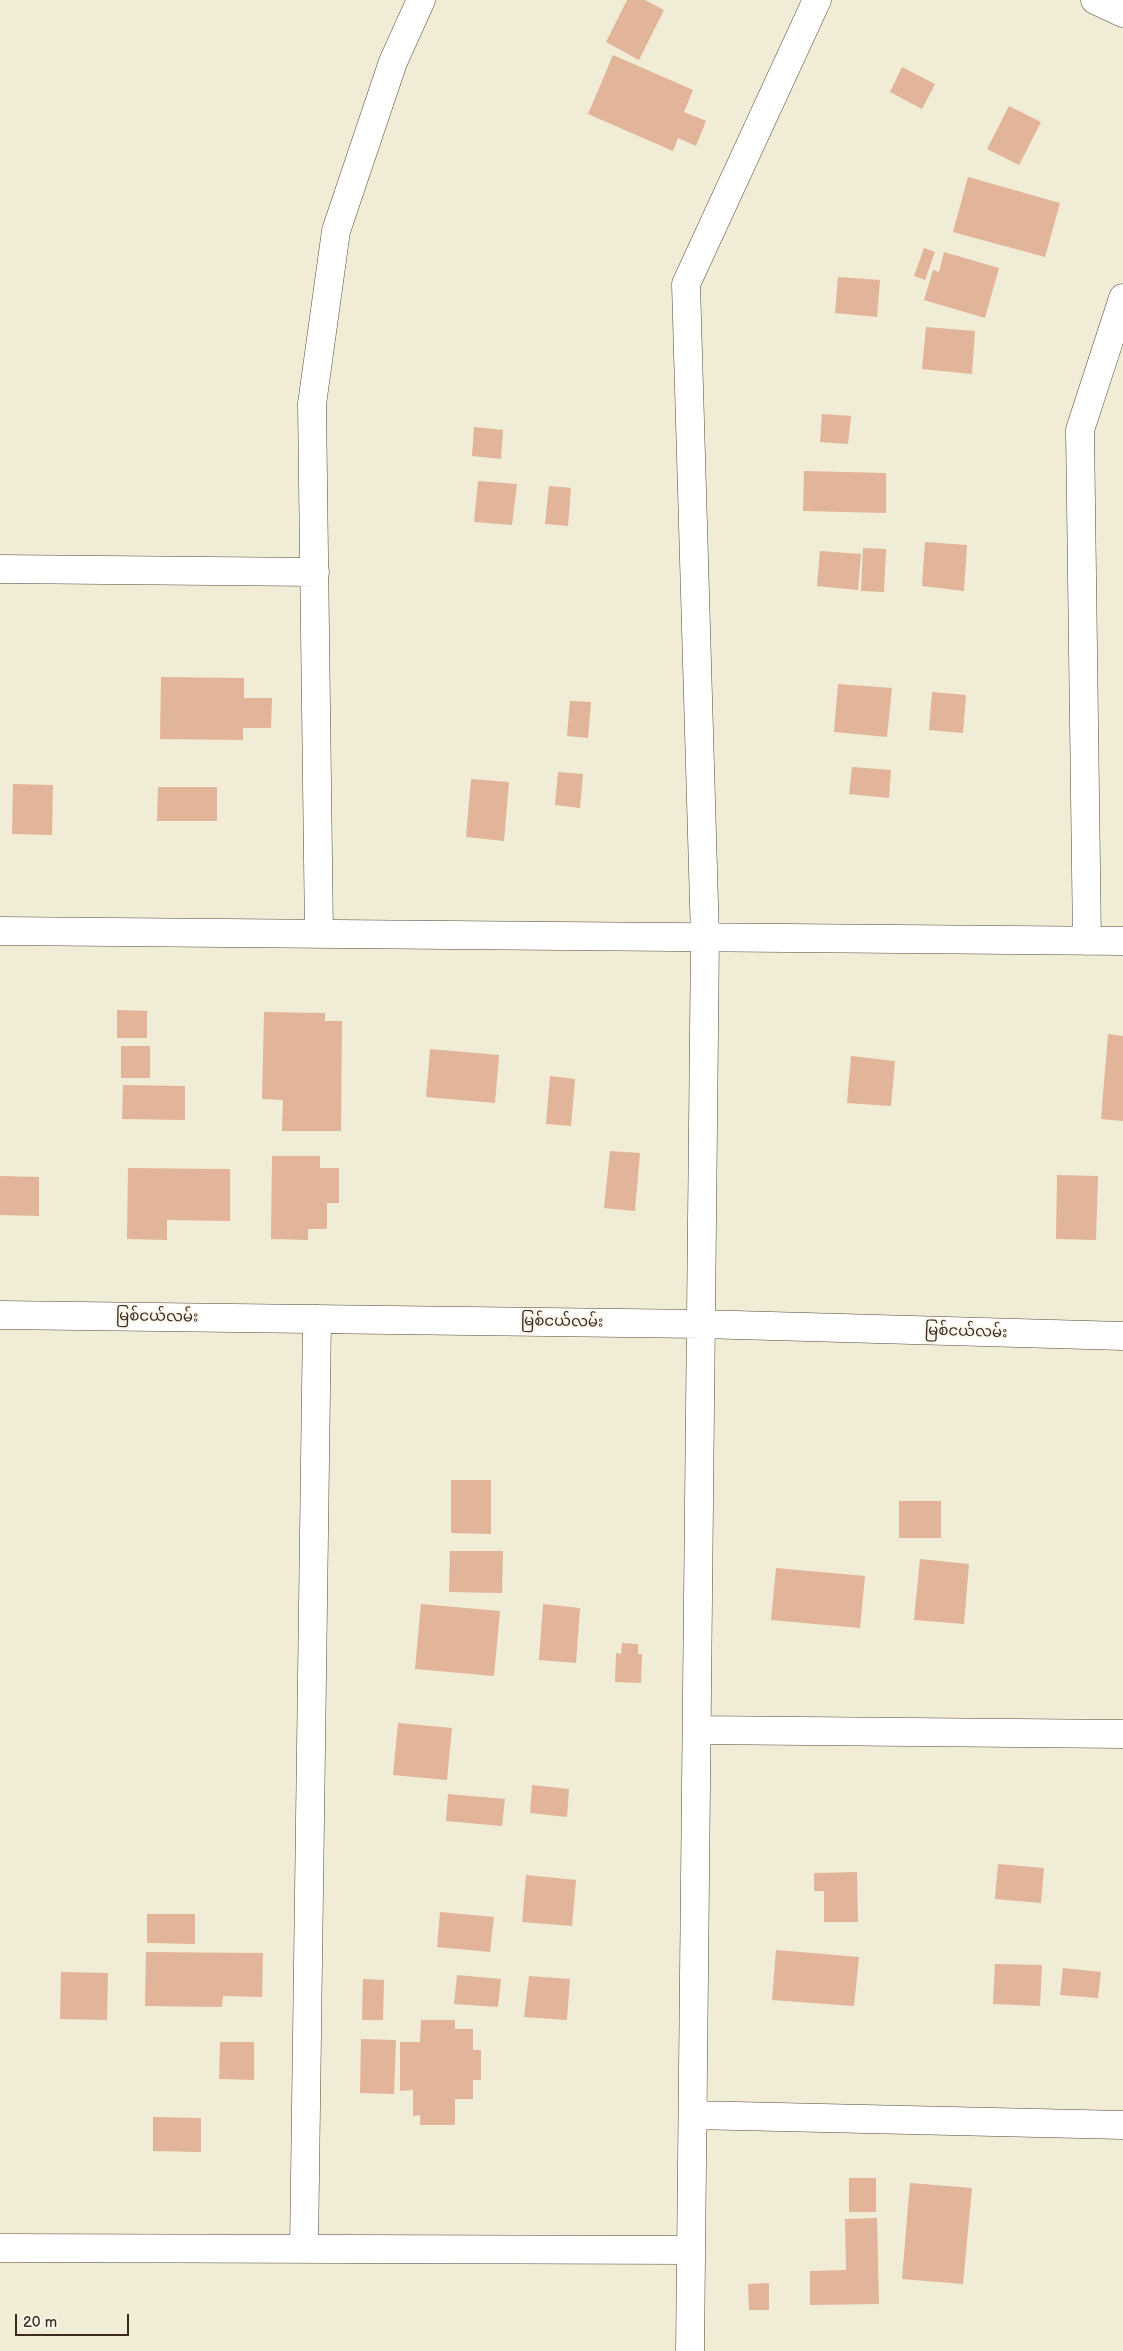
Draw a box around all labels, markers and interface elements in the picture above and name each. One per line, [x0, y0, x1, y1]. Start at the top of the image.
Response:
street label: မြစ်ငယ်လမ်း [116, 1307, 198, 1327]
street label: မြစ်ငယ်လမ်း [521, 1312, 603, 1332]
street label: မြစ်ငယ်လမ်း [924, 1322, 1008, 1342]
scale bar [18, 2304, 131, 2336]
text: 20 m [23, 2313, 57, 2332]

